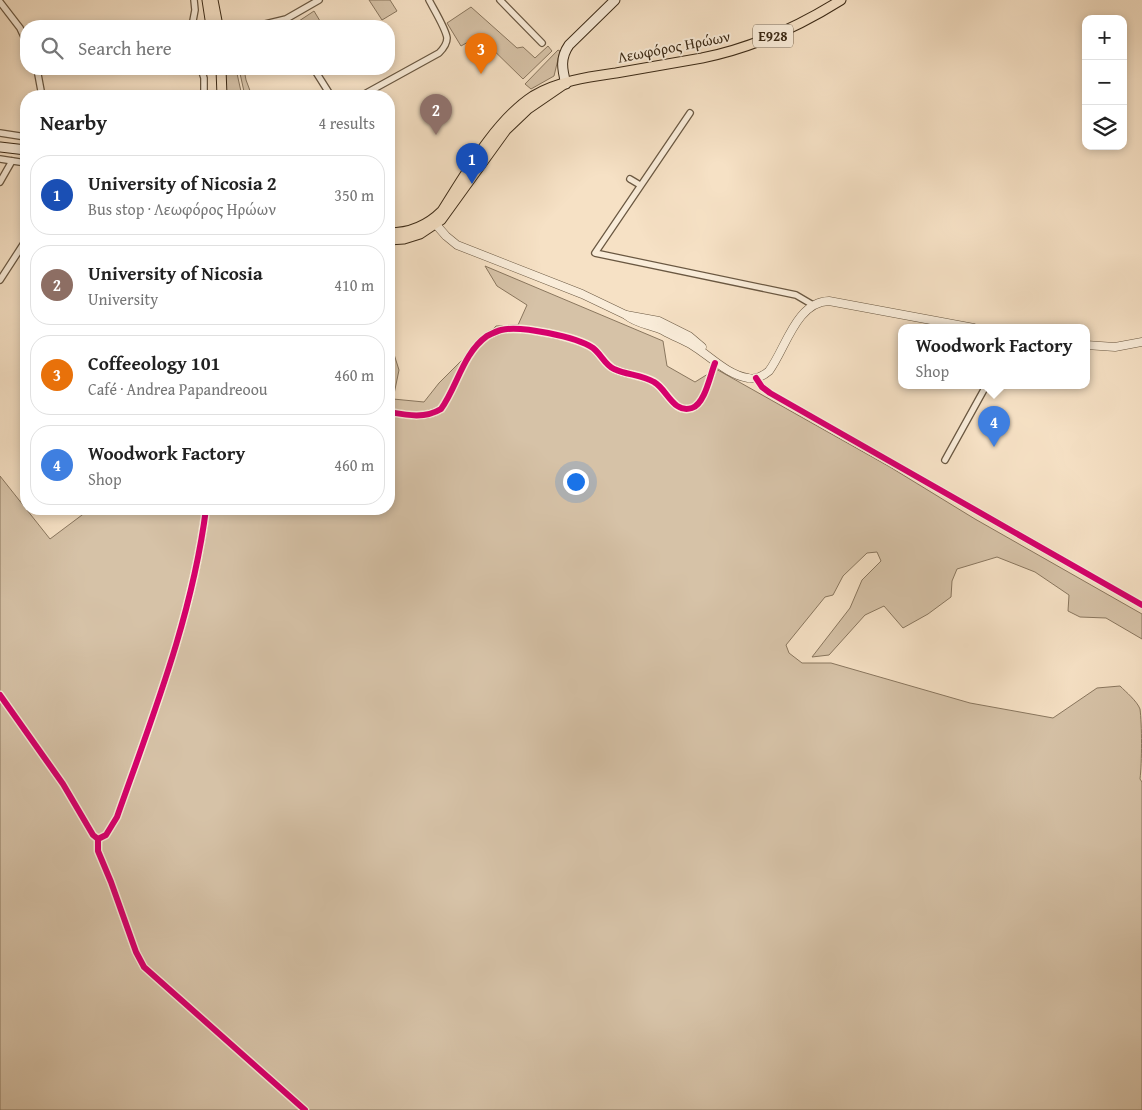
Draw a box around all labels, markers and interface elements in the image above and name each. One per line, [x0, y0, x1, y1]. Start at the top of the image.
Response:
map controls [1082, 15, 1127, 150]
button: + [1082, 15, 1127, 60]
search box [20, 20, 395, 75]
road number: E928 [753, 24, 793, 48]
street label: Λεωφόρος Ηρώων [616, 25, 732, 68]
pin: 3 [465, 33, 497, 74]
icon: search [38, 34, 66, 62]
text: Search here [78, 34, 172, 62]
button: − [1082, 60, 1127, 105]
pin: 2 [420, 94, 452, 135]
button: layers [1082, 105, 1127, 150]
text: Nearby [40, 107, 107, 138]
text: 4 results [318, 111, 375, 135]
pin: 1 [456, 143, 488, 184]
text: University of Nicosia 2 [88, 169, 277, 197]
text: 1 [53, 183, 61, 207]
text: 350 m [334, 183, 374, 207]
text: Bus stop · Λεωφόρος Ηρώων [88, 197, 276, 221]
text: University of Nicosia [88, 259, 263, 287]
text: 2 [53, 273, 61, 297]
text: 410 m [334, 273, 374, 297]
text: University [88, 287, 158, 311]
popup [898, 324, 1090, 389]
text: Woodwork Factory [915, 331, 1073, 359]
text: Coffeeology 101 [88, 349, 220, 377]
text: Shop [915, 359, 949, 383]
text: 3 [53, 363, 61, 387]
text: 460 m [334, 363, 374, 387]
text: Café · Andrea Papandreoou [88, 377, 268, 401]
pin: 4 [978, 406, 1010, 447]
text: Woodwork Factory [88, 439, 245, 467]
text: 4 [53, 453, 61, 477]
text: 460 m [334, 453, 374, 477]
text: Shop [88, 467, 122, 491]
your location [563, 469, 589, 495]

